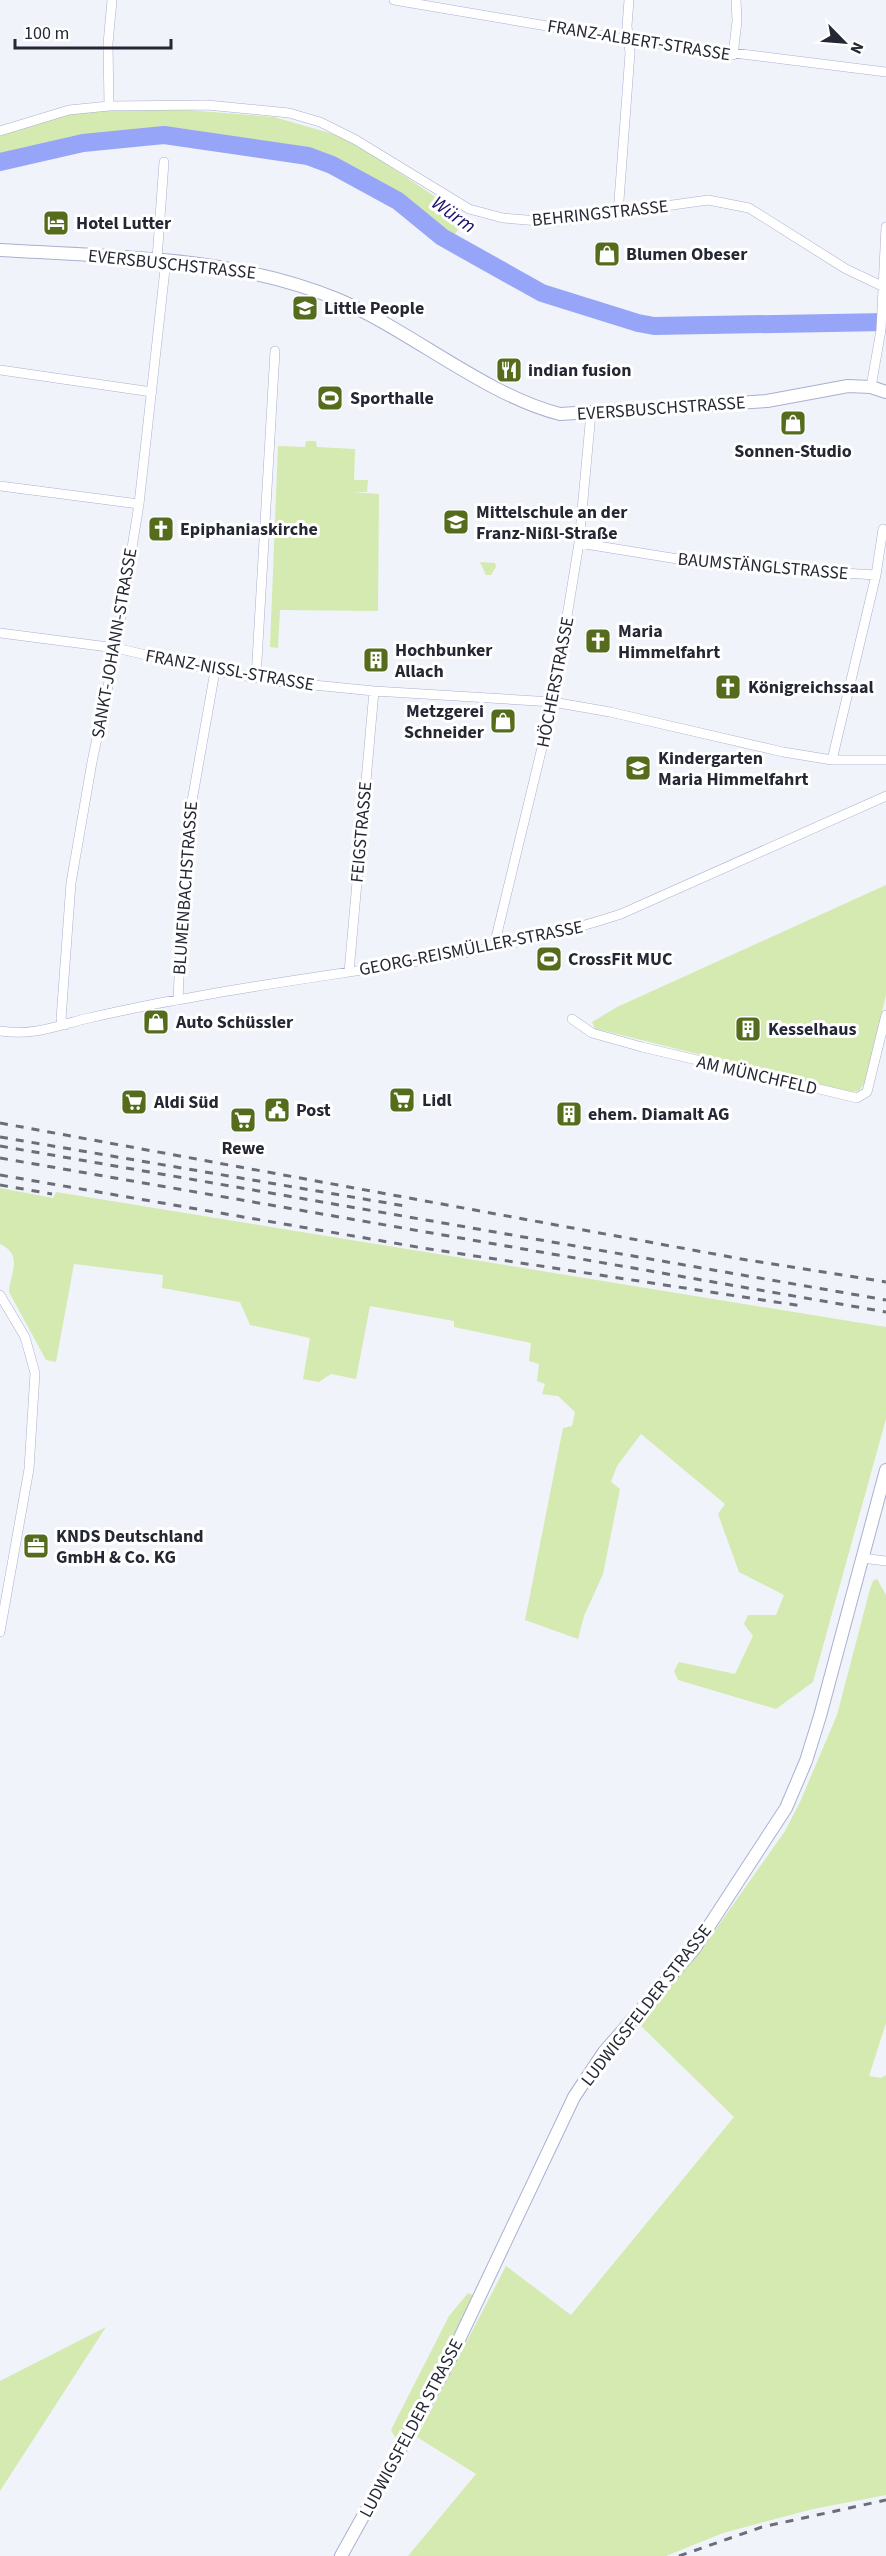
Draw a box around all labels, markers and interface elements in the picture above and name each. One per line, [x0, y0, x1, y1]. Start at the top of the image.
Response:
scale bar [15, 12, 171, 50]
north arrow [814, 12, 874, 72]
street label: FRANZ-ALBERT-STRASSE [546, 14, 732, 67]
text: 100 m [24, 21, 69, 46]
text: N [844, 38, 869, 57]
water label: Würm [426, 189, 481, 240]
street label: BEHRINGSTRASSE [531, 194, 669, 233]
hotel icon: Hotel Lutter [41, 208, 71, 238]
place label: Hotel Lutter [76, 211, 172, 236]
shop icon: Blumen Obeser [592, 239, 622, 269]
place label: Blumen Obeser [626, 242, 748, 267]
street label: EVERSBUSCHSTRASSE [87, 243, 257, 286]
school or university icon: Little People [290, 293, 320, 323]
place label: Little People [324, 296, 424, 321]
restaurant icon: indian fusion [494, 355, 524, 385]
place label: indian fusion [528, 358, 632, 383]
sports icon: Sporthalle [315, 383, 345, 413]
place label: Sporthalle [350, 386, 434, 411]
street label: EVERSBUSCHSTRASSE [576, 390, 746, 427]
shop icon: Sonnen-Studio [778, 408, 808, 438]
place label: Sonnen-Studio [734, 439, 852, 464]
place label: Mittelschule an der Franz-Nißl-Straße [476, 500, 628, 546]
school or university icon: Mittelschule an der Franz-Nißl-Straße [441, 507, 471, 537]
church icon: Epiphaniaskirche [146, 514, 176, 544]
place label: Epiphaniaskirche [180, 517, 318, 542]
street label: SANKT-JOHANN-STRASSE [85, 546, 144, 740]
street label: BAUMSTÄNGLSTRASSE [677, 547, 849, 586]
street label: HÖCHERSTRASSE [531, 615, 580, 750]
place label: Maria Himmelfahrt [618, 619, 720, 665]
church icon: Maria Himmelfahrt [583, 626, 613, 656]
place label: Hochbunker Allach [394, 638, 493, 684]
street label: FRANZ-NISSL-STRASSE [144, 643, 316, 698]
building icon: Hochbunker Allach [361, 645, 391, 675]
church icon: Königreichssaal [713, 672, 743, 702]
place label: Königreichssaal [748, 675, 874, 700]
place label: Metzgerei Schneider [404, 699, 485, 745]
shop icon: Metzgerei Schneider [488, 706, 518, 736]
place label: Kindergarten Maria Himmelfahrt [658, 746, 809, 792]
school or university icon: Kindergarten Maria Himmelfahrt [623, 753, 653, 783]
street label: FEIGSTRASSE [345, 780, 378, 884]
street label: BLUMENBACHSTRASSE [167, 800, 204, 976]
street label: GEORG-REISMÜLLER-STRASSE [357, 915, 585, 982]
sports icon: CrossFit MUC [534, 944, 564, 974]
place label: CrossFit MUC [568, 947, 673, 972]
shop icon: Auto Schüssler [141, 1007, 171, 1037]
place label: Auto Schüssler [175, 1010, 294, 1035]
building icon: Kesselhaus [733, 1014, 763, 1044]
place label: Kesselhaus [768, 1017, 856, 1042]
street label: AM MÜNCHFELD [694, 1049, 820, 1102]
supermarket icon: Lidl [387, 1085, 417, 1115]
supermarket icon: Aldi Süd [119, 1087, 149, 1117]
place label: Lidl [422, 1088, 452, 1113]
place label: Aldi Süd [153, 1090, 219, 1115]
public building icon: Post [262, 1095, 292, 1125]
place label: Post [296, 1098, 331, 1123]
building icon: ehem. Diamalt AG [554, 1099, 584, 1129]
place label: ehem. Diamalt AG [588, 1102, 729, 1127]
supermarket icon: Rewe [228, 1105, 258, 1135]
place label: Rewe [221, 1136, 265, 1161]
place label: KNDS Deutschland GmbH & Co. KG [56, 1524, 204, 1570]
office icon: KNDS Deutschland GmbH & Co. KG [21, 1531, 51, 1561]
street label: LUDWIGSFELDER STRASSE [575, 1919, 718, 2092]
street label: LUDWIGSFELDER STRASSE [354, 2334, 469, 2522]

